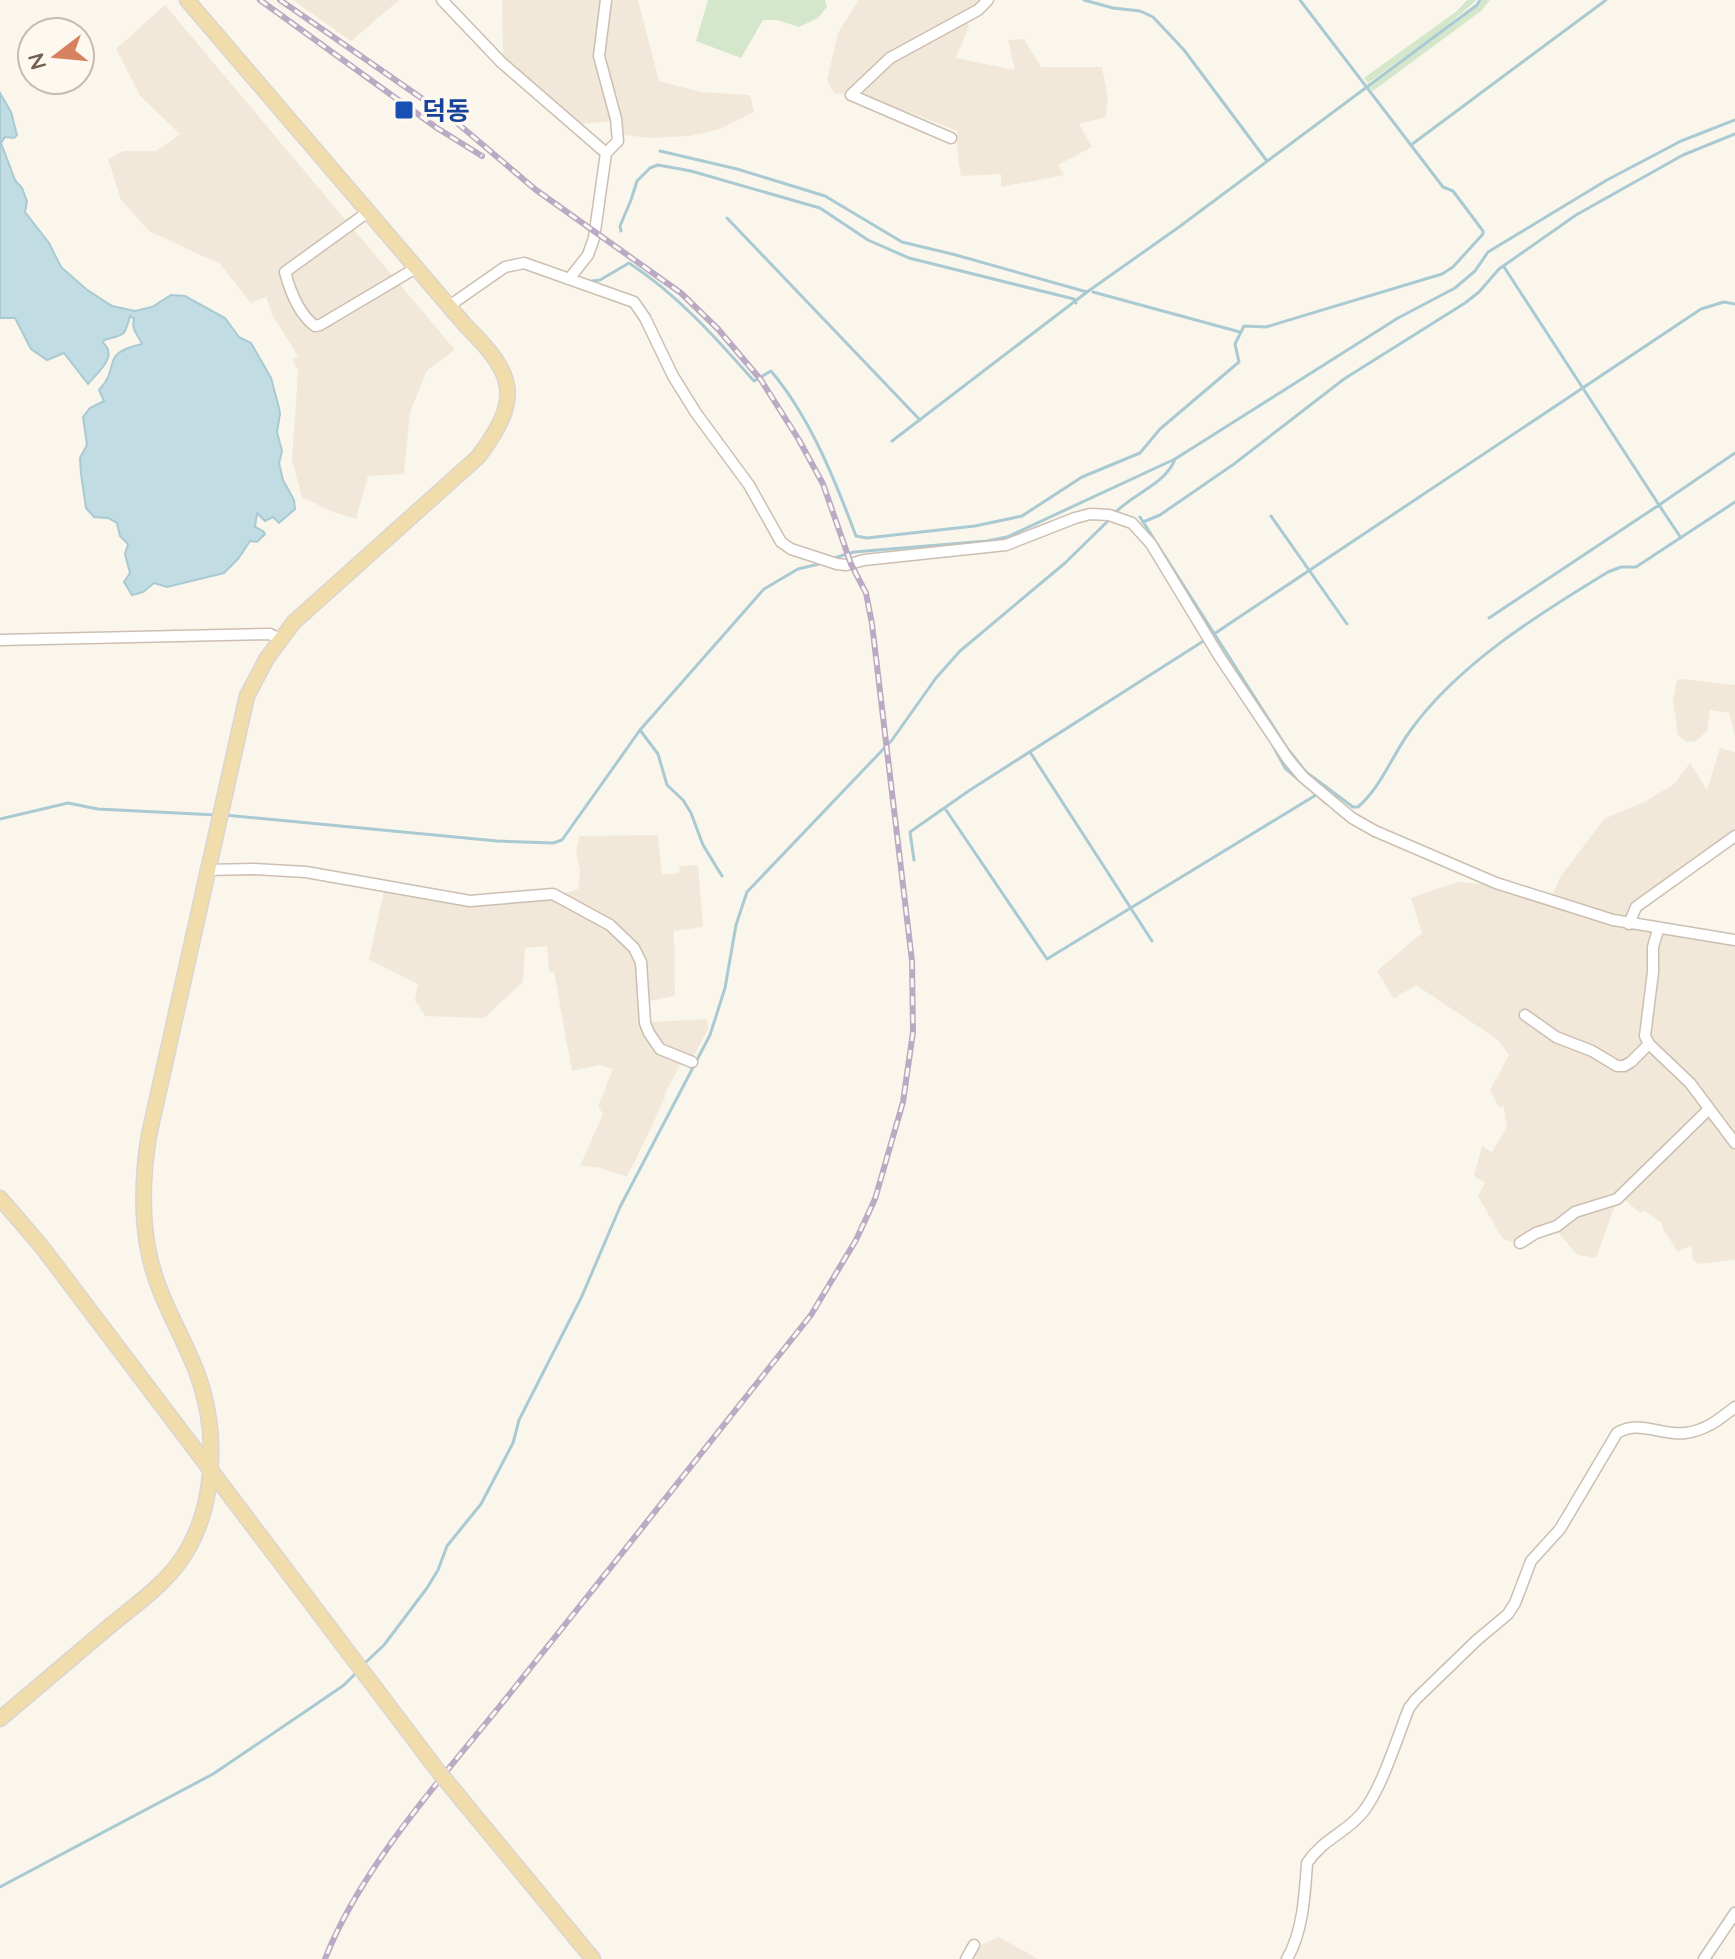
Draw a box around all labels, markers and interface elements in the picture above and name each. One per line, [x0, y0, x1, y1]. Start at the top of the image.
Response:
north arrow [16, 16, 96, 96]
text: N [21, 50, 52, 73]
place label: 덕동 [422, 94, 470, 127]
marker: 덕동 [393, 99, 415, 121]

